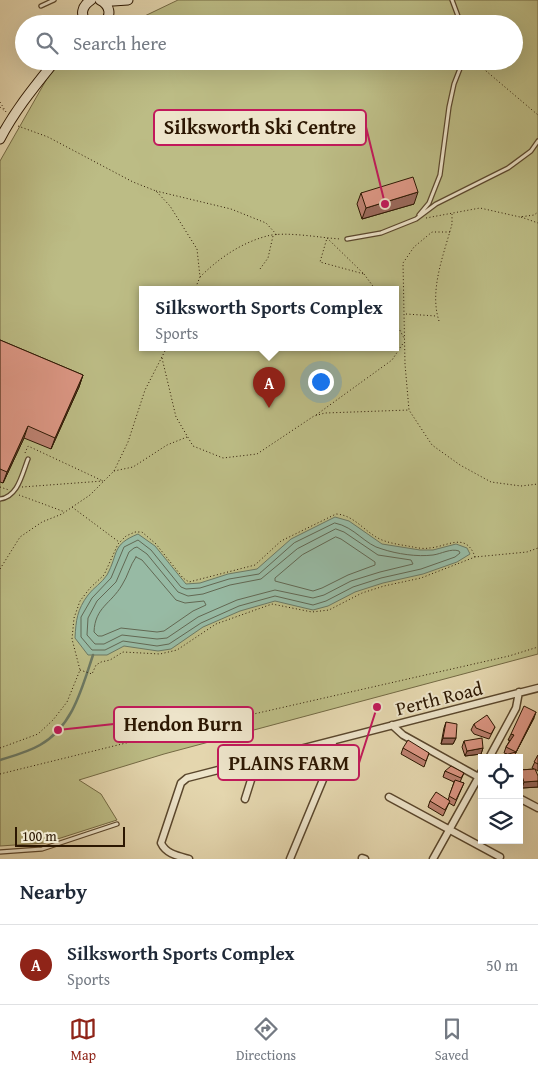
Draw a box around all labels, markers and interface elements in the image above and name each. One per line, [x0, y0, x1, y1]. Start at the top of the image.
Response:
search box [15, 15, 523, 70]
icon: search [33, 29, 61, 57]
text: Search here [73, 29, 167, 57]
callout: Silksworth Ski Centre [154, 110, 366, 145]
text: Silksworth Ski Centre [164, 112, 356, 141]
popup [139, 286, 399, 351]
text: Silksworth Sports Complex [155, 293, 383, 321]
text: Sports [155, 321, 198, 345]
pin: A [253, 367, 285, 408]
your location [308, 369, 334, 395]
street label: Perth Road [393, 674, 486, 722]
callout: Hendon Burn [114, 707, 253, 742]
text: Hendon Burn [124, 709, 243, 738]
callout: PLAINS FARM [218, 745, 359, 780]
text: PLAINS FARM [228, 748, 350, 777]
map controls [478, 754, 523, 844]
button: locate [478, 754, 523, 799]
button: layers [478, 799, 523, 844]
scale bar [15, 824, 125, 847]
text: 100 m [22, 826, 57, 846]
text: Nearby [20, 876, 87, 907]
text: Silksworth Sports Complex [67, 939, 295, 967]
text: A [31, 953, 41, 977]
text: 50 m [486, 953, 518, 977]
text: Sports [67, 967, 110, 991]
tab: Map [69, 1015, 97, 1065]
tab: Directions [236, 1015, 296, 1065]
tab: Saved [435, 1015, 469, 1065]

